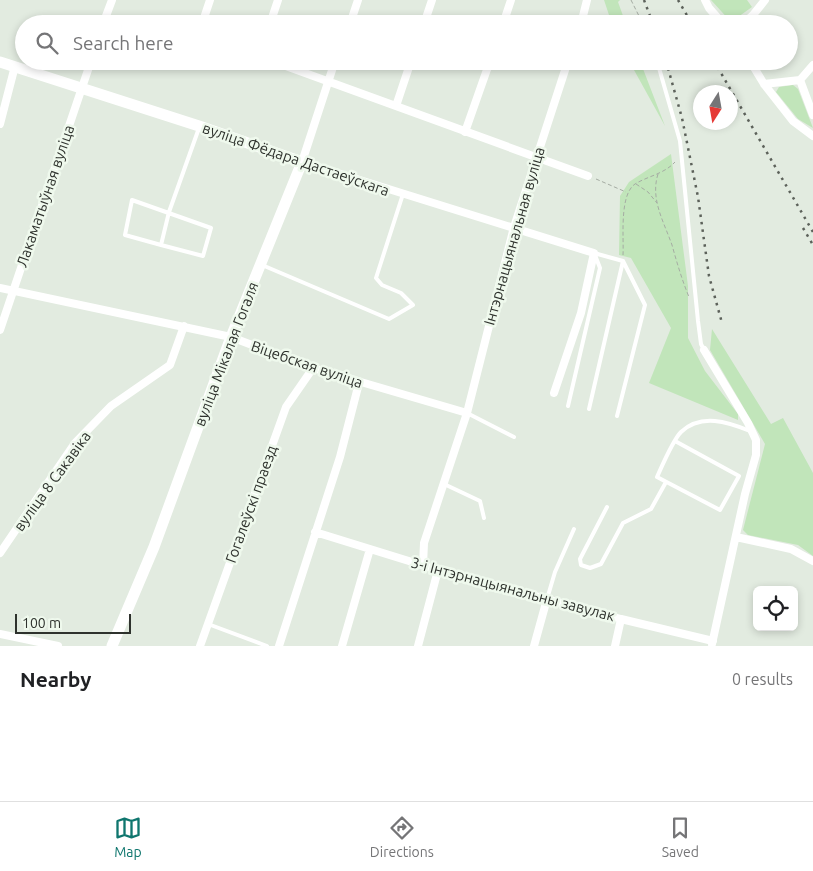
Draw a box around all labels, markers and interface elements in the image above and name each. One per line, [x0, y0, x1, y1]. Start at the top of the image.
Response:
search box [15, 15, 798, 70]
icon: search [33, 29, 61, 57]
text: Search here [73, 32, 173, 54]
north arrow [693, 85, 738, 130]
street label: вуліца Фёдара Дастаеўскага [200, 119, 392, 199]
street label: Лакаматыўная вуліца [13, 123, 77, 269]
street label: Інтэрнацыянальная вуліца [480, 145, 548, 327]
street label: вуліца Мікалая Гогаля [191, 280, 261, 428]
street label: Віцебская вуліца [249, 337, 365, 391]
street label: вуліца 8 Сакавіка [10, 428, 94, 534]
street label: Гогалеўскі праезд [222, 443, 280, 565]
street label: 3-і Інтэрнацыянальны завулак [409, 554, 617, 624]
map controls [753, 586, 798, 631]
button: locate [753, 586, 798, 631]
scale bar [15, 611, 131, 634]
text: 100 m [22, 615, 61, 631]
text: Nearby [20, 667, 91, 691]
text: 0 results [732, 670, 793, 688]
tab: Map [114, 814, 142, 860]
tab: Directions [370, 814, 434, 860]
tab: Saved [662, 814, 699, 860]

